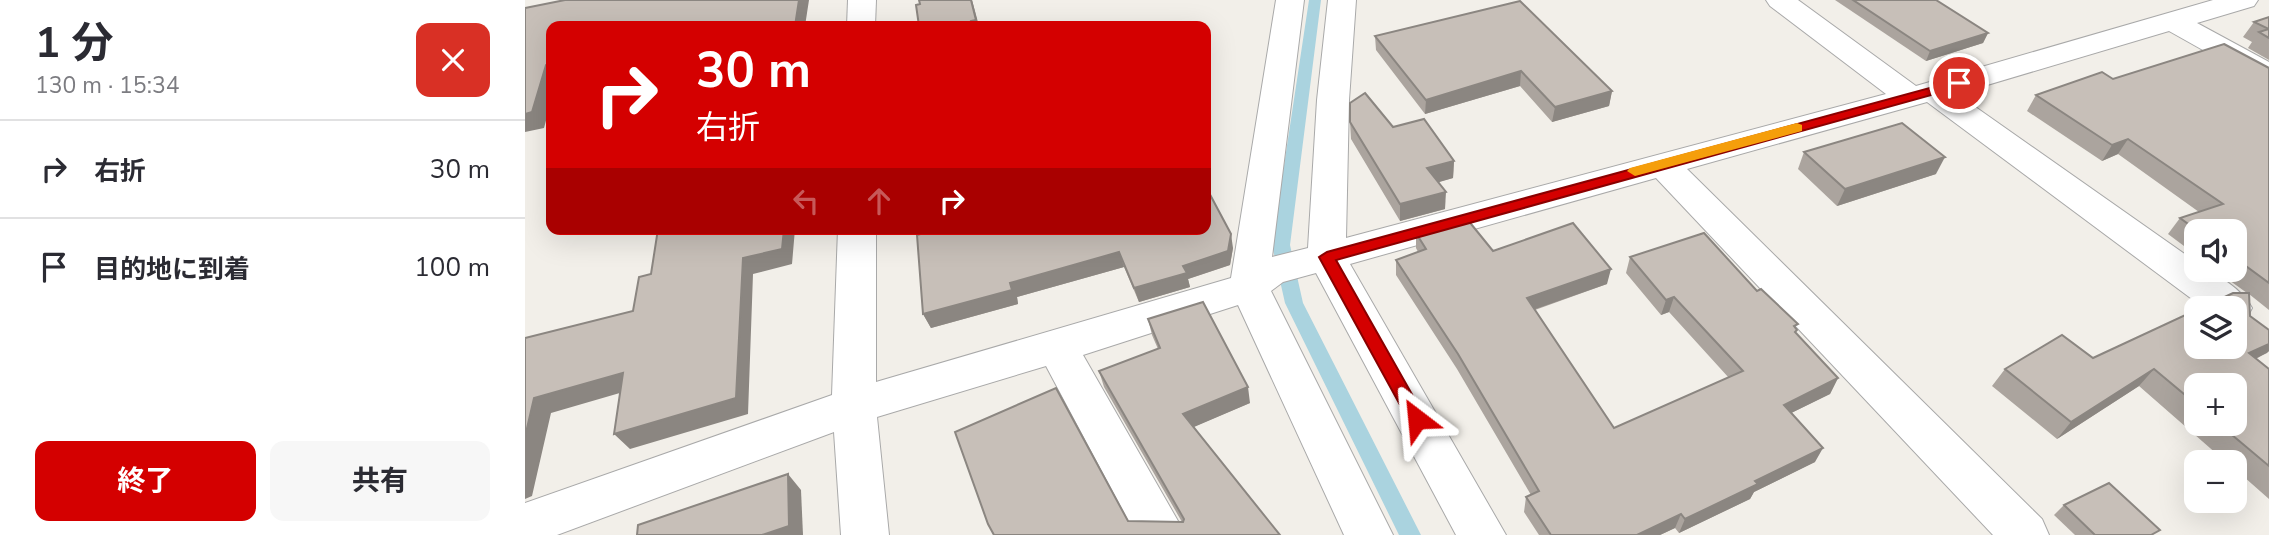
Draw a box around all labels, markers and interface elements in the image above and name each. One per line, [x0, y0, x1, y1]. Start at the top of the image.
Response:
text: 1 分 [35, 15, 114, 72]
button: close [416, 23, 490, 97]
text: 30 m [696, 37, 811, 104]
icon: right [581, 49, 672, 140]
pin [1929, 53, 1989, 113]
icon: arrive [1940, 64, 1978, 102]
text: 130 m · 15:34 [35, 70, 180, 101]
text: 右折 [696, 106, 760, 149]
icon: right [35, 150, 73, 188]
text: 30 m [430, 152, 490, 187]
text: 右折 [94, 154, 146, 189]
icon: left [787, 182, 825, 220]
icon: ahead [860, 182, 898, 220]
icon: right [933, 182, 971, 220]
map controls [2184, 219, 2247, 513]
button: sound [2184, 219, 2247, 282]
icon: arrive [35, 248, 73, 286]
text: 100 m [414, 250, 490, 285]
text: 目的地に到着 [94, 252, 250, 287]
button: layers [2184, 296, 2247, 359]
button: + [2184, 373, 2247, 436]
position arrow [1380, 382, 1454, 456]
button: 終了 [35, 441, 256, 521]
button: 共有 [270, 441, 490, 521]
button: − [2184, 450, 2247, 513]

